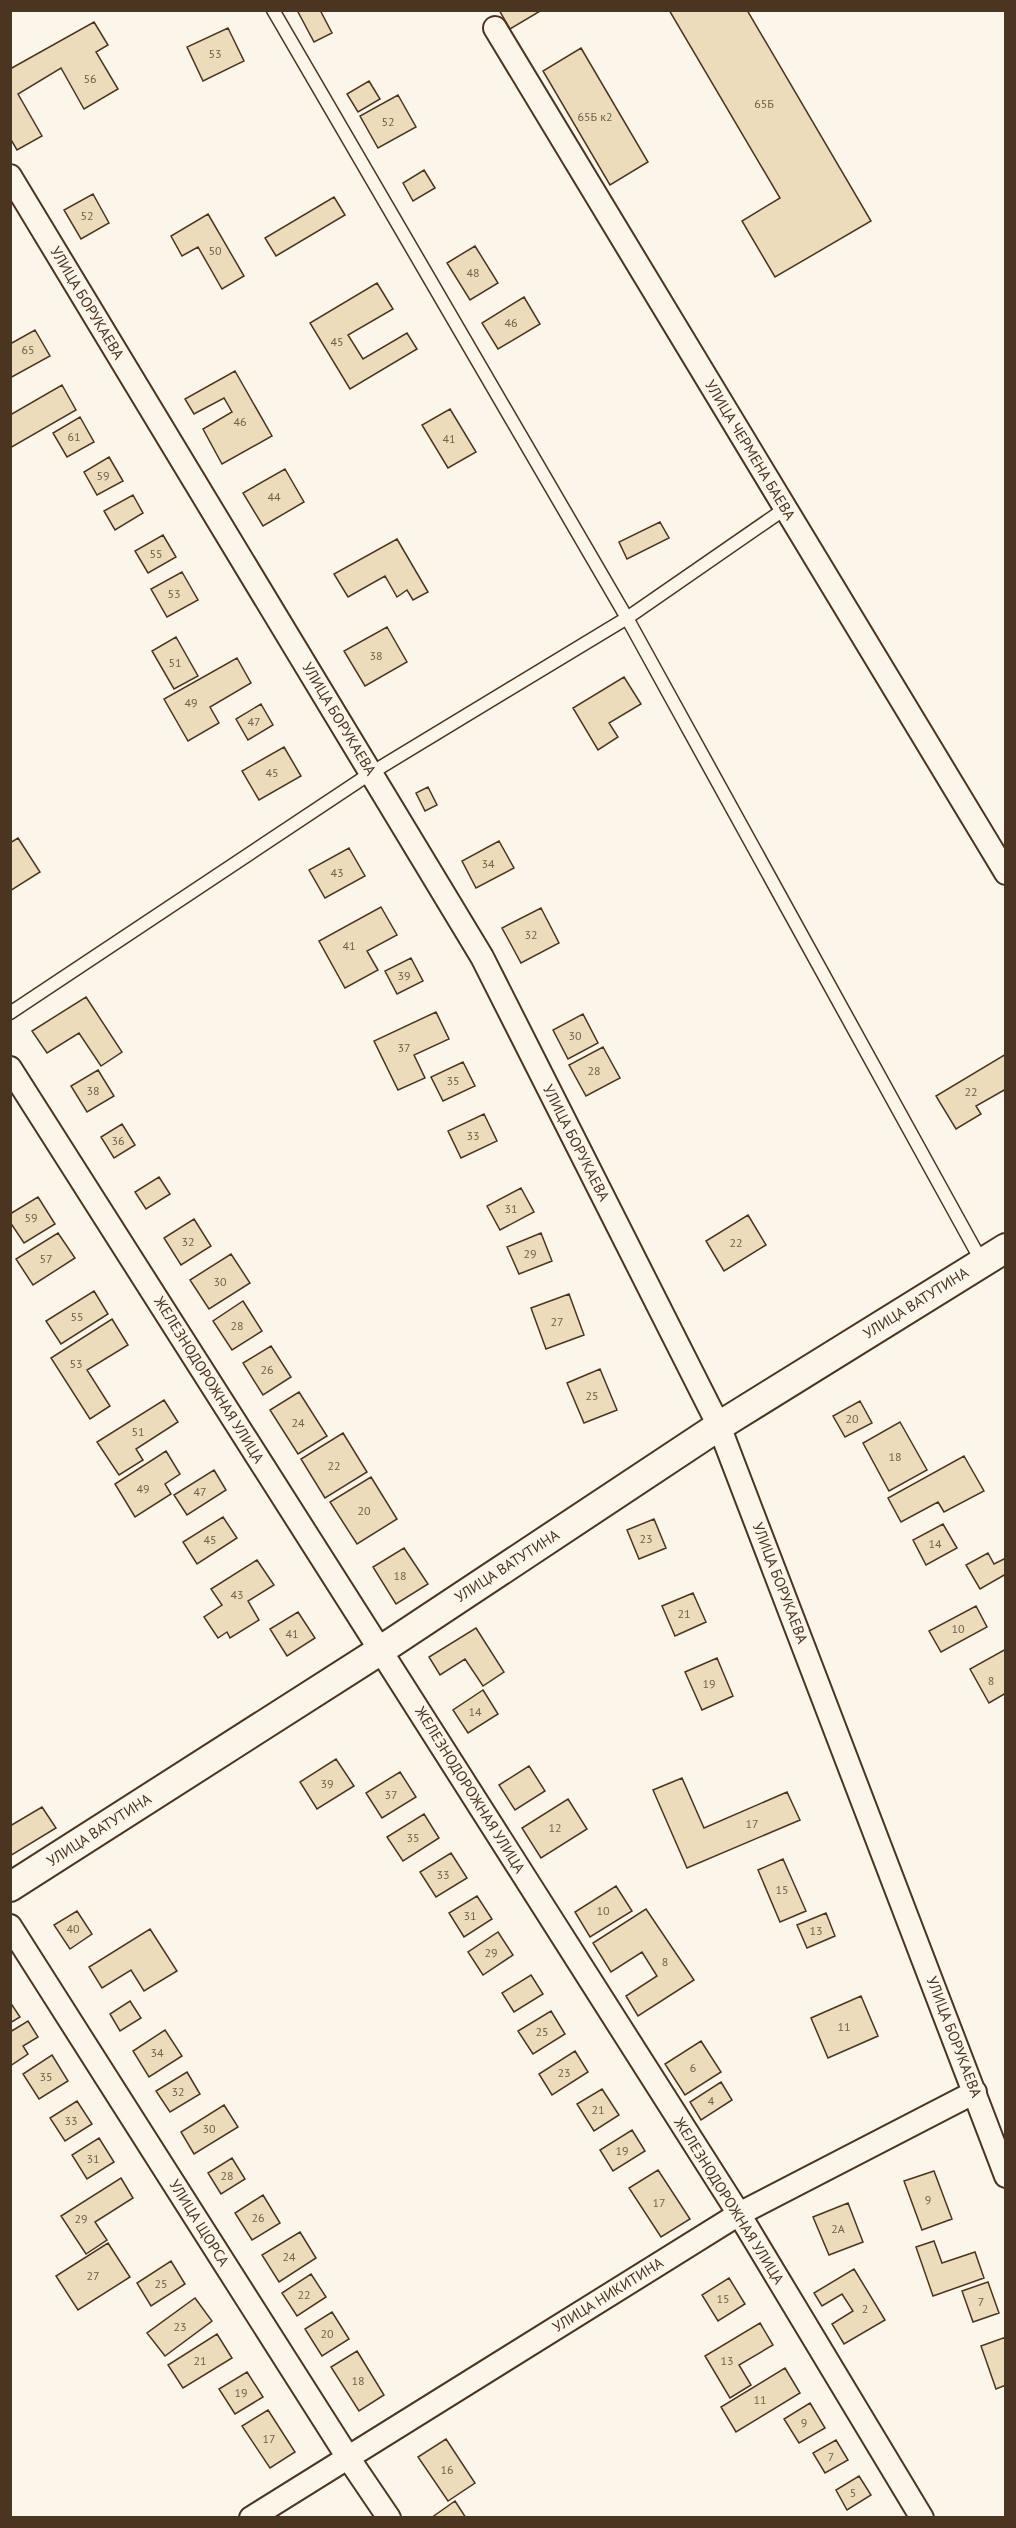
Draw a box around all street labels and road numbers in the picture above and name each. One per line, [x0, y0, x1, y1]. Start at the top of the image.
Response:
street label: УЛИЦА БОРУКАЕВА [46, 243, 129, 363]
street label: УЛИЦА ЧЕРМЕНА БАЕВА [701, 376, 800, 523]
street label: УЛИЦА БОРУКАЕВА [298, 659, 381, 779]
street label: УЛИЦА БОРУКАЕВА [539, 1081, 614, 1204]
street label: УЛИЦА ВАТУТИНА [860, 1262, 972, 1343]
street label: ЖЕЛЕЗНОДОРОЖНАЯ УЛИЦА [150, 1292, 269, 1467]
street label: УЛИЦА БОРУКАЕВА [749, 1520, 812, 1646]
street label: УЛИЦА ВАТУТИНА [451, 1525, 563, 1606]
street label: ЖЕЛЕЗНОДОРОЖНАЯ УЛИЦА [411, 1702, 530, 1877]
street label: УЛИЦА ВАТУТИНА [43, 1789, 155, 1870]
street label: УЛИЦА БОРУКАЕВА [923, 1974, 986, 2100]
street label: ЖЕЛЕЗНОДОРОЖНАЯ УЛИЦА [670, 2113, 789, 2288]
street label: УЛИЦА ЩОРСА [165, 2176, 234, 2270]
street label: УЛИЦА НИКИТИНА [549, 2253, 667, 2336]

